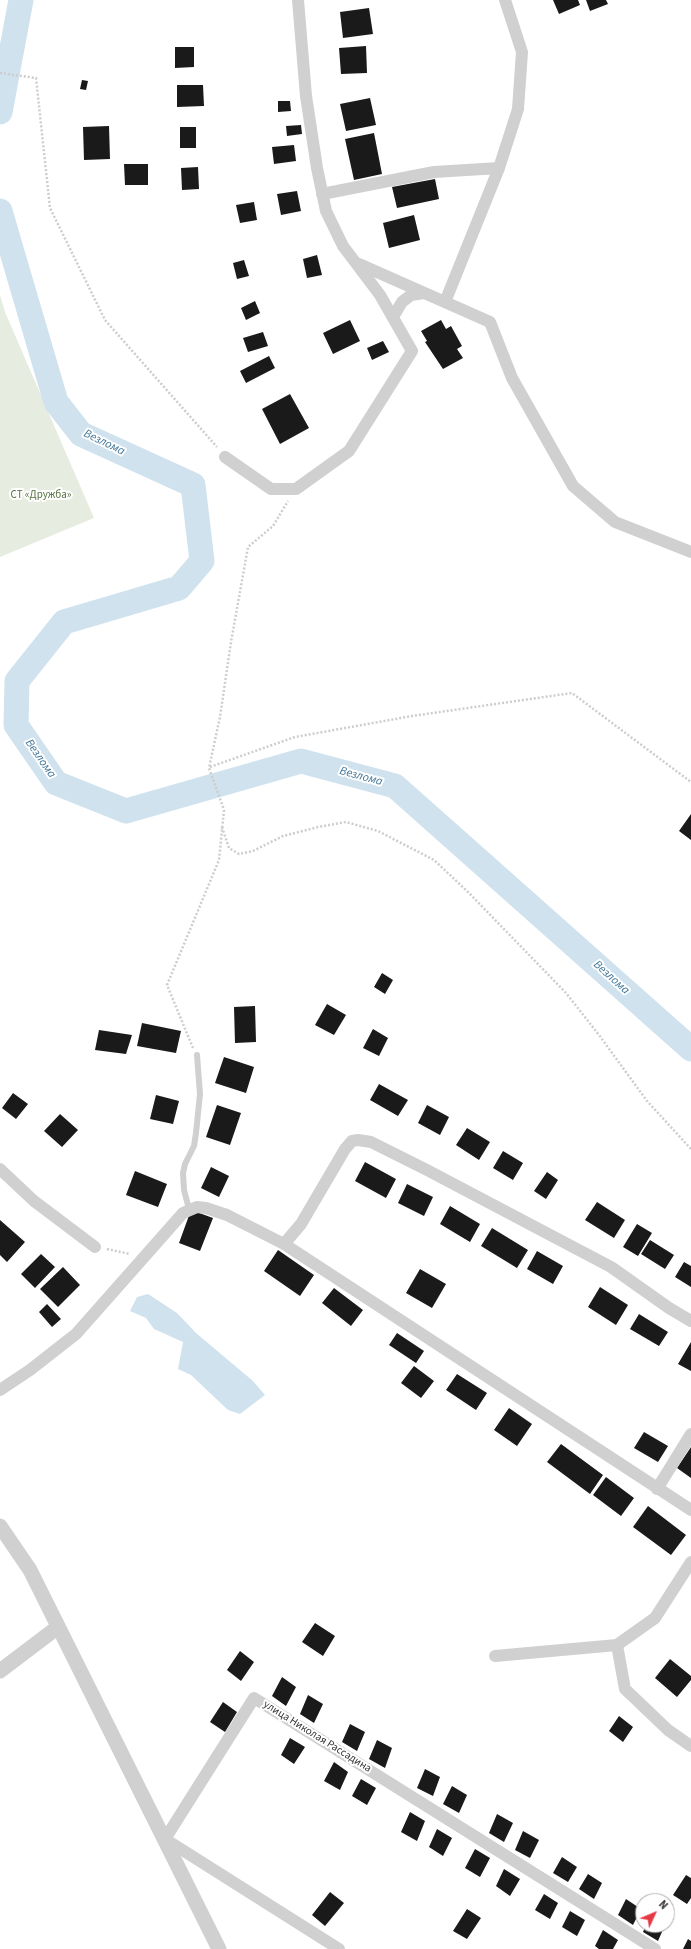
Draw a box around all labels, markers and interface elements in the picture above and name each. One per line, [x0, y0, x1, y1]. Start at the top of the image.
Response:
water label: Везлома [81, 427, 127, 459]
park label: СТ «Дружба» [11, 489, 71, 503]
water label: Везлома [21, 737, 59, 781]
water label: Везлома [338, 764, 384, 790]
water label: Везлома [590, 958, 632, 998]
street label: улица Николая Рассадина [260, 1698, 374, 1776]
north arrow [635, 1893, 675, 1933]
text: N [655, 1897, 671, 1913]

